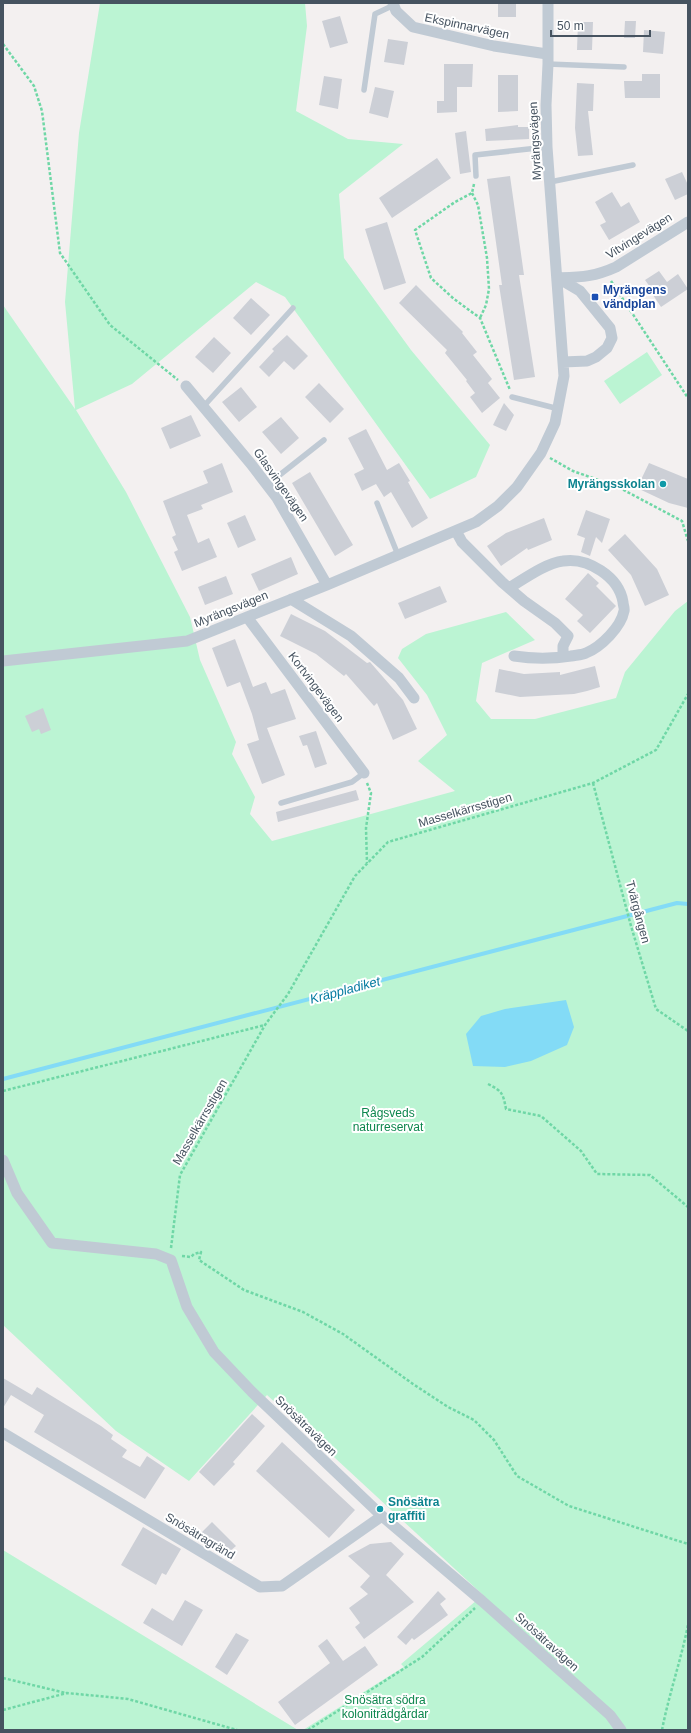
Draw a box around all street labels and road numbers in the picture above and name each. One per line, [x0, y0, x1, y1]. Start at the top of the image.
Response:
street label: Ekspinnarvägen [423, 10, 511, 42]
street label: Myrängsvägen [526, 101, 544, 181]
street label: Vitvingevägen [603, 210, 675, 262]
street label: Glasvingevägen [251, 446, 311, 524]
street label: Myrängsvägen [192, 588, 270, 630]
street label: Kortvingevägen [285, 649, 347, 725]
street label: Masselkärrsstigen [417, 790, 513, 830]
street label: Tvärgången [623, 879, 653, 945]
street label: Masselkärrsstigen [170, 1077, 230, 1167]
street label: Snösätravägen [272, 1393, 340, 1459]
street label: Snösätragränd [163, 1510, 237, 1562]
street label: Snösätravägen [512, 1610, 582, 1674]

